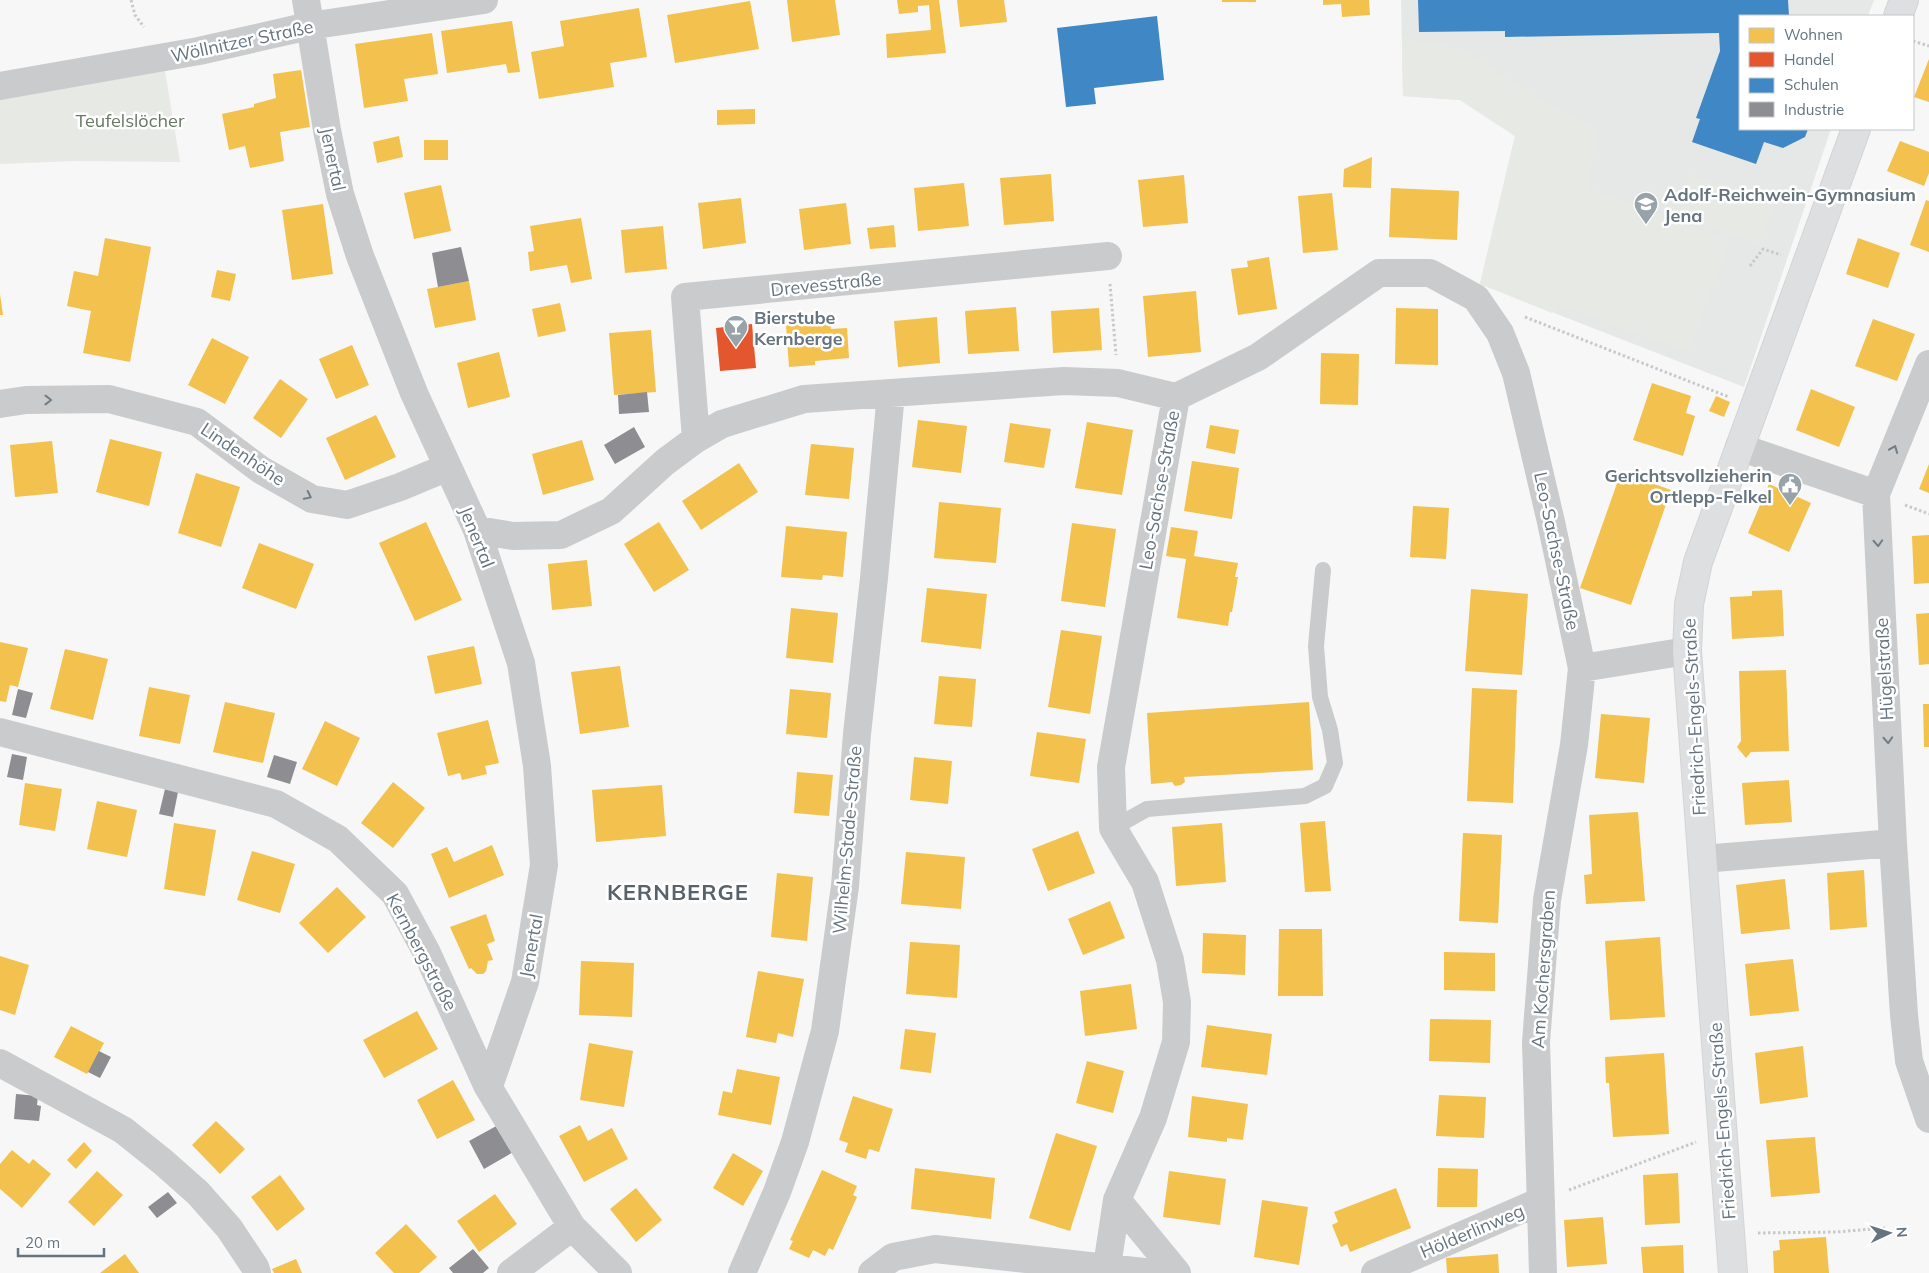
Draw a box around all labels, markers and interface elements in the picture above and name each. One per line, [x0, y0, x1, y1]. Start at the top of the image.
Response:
street label: Wöllnitzer Straße [169, 15, 315, 67]
legend [1739, 15, 1914, 130]
text: Wohnen [1784, 25, 1843, 44]
text: Handel [1784, 50, 1834, 69]
text: Schulen [1784, 75, 1839, 94]
text: Industrie [1784, 100, 1844, 119]
park label: Teufelslöcher [76, 109, 185, 132]
street label: Jenertal [315, 125, 351, 193]
place label: Adolf-Reichwein-Gymnasium Jena [1664, 183, 1916, 227]
school or university icon: Adolf-Reichwein-Gymnasium Jena [1633, 191, 1659, 225]
street label: Drevesstraße [769, 267, 883, 301]
place label: Bierstube Kernberge [754, 306, 843, 350]
bar icon: Bierstube Kernberge [723, 314, 749, 348]
one-way arrow [45, 395, 53, 405]
street label: Leo-Sachse-Straße [1134, 409, 1184, 571]
street label: Lindenhöhe [196, 417, 290, 491]
one-way arrow [1888, 445, 1899, 454]
place label: Gerichtsvollzieherin Ortlepp-Felkel [1604, 464, 1772, 508]
street label: Leo-Sachse-Straße [1529, 470, 1585, 632]
public building icon: Gerichtsvollzieherin Ortlepp-Felkel [1777, 472, 1803, 506]
one-way arrow [303, 490, 312, 500]
street label: Jenertal [454, 503, 500, 571]
one-way arrow [1873, 539, 1884, 547]
street label: Hügelstraße [1870, 617, 1898, 721]
street label: Friedrich-Engels-Straße [1677, 618, 1711, 816]
one-way arrow [1882, 737, 1893, 745]
street label: Wilhelm-Stade-Straße [827, 745, 867, 935]
district label: KERNBERGE [607, 878, 749, 906]
street label: Kernbergstraße [381, 889, 463, 1015]
street label: Am Kochersgraben [1526, 889, 1560, 1049]
street label: Jenertal [514, 912, 548, 980]
street label: Friedrich-Engels-Straße [1704, 1022, 1740, 1220]
street label: Hölderlinweg [1417, 1199, 1527, 1263]
north arrow [1864, 1208, 1914, 1258]
scale bar [18, 1226, 104, 1258]
text: N [1893, 1226, 1911, 1238]
text: 20 m [25, 1233, 60, 1252]

